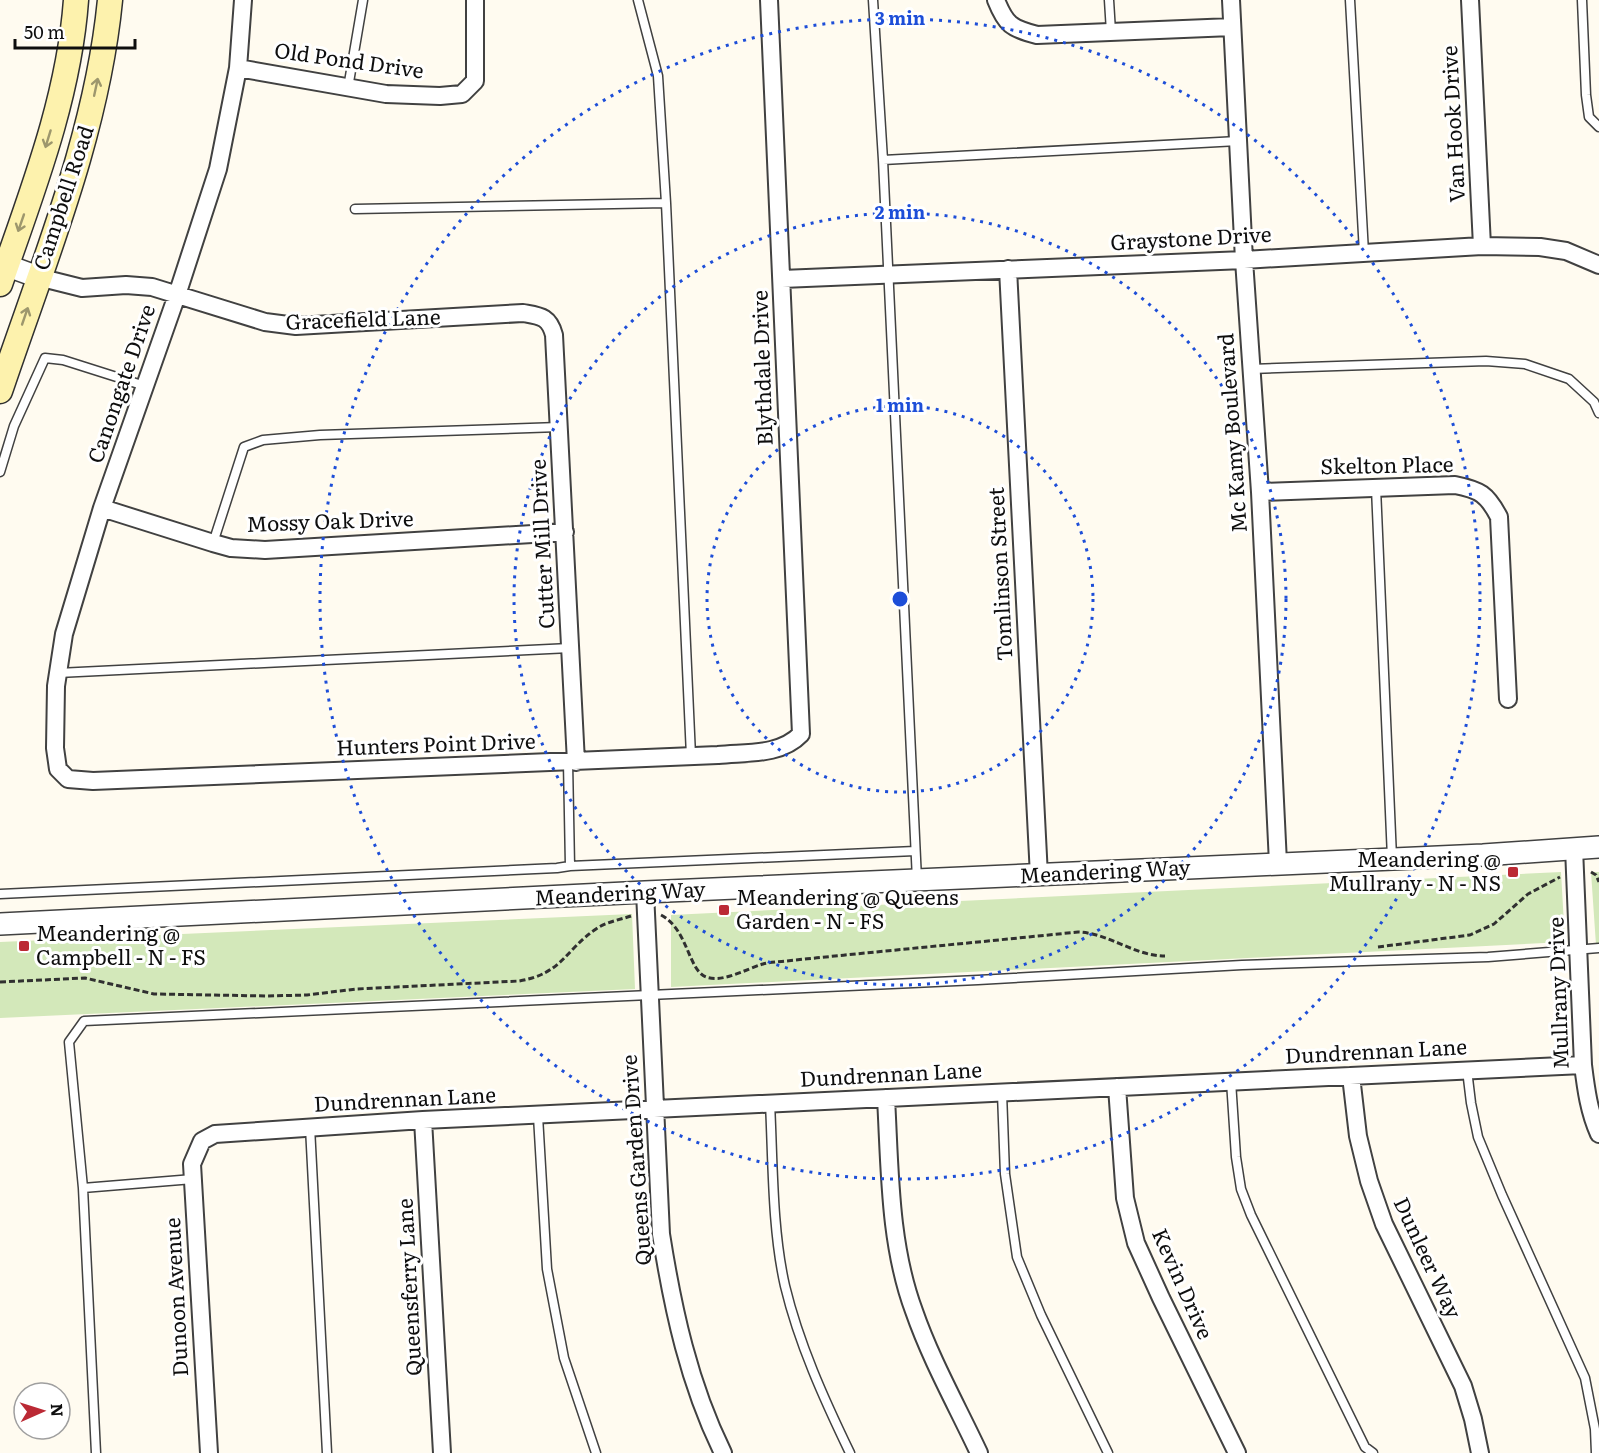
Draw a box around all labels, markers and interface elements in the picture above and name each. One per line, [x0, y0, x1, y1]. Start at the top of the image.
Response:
text: 3 min [875, 4, 926, 31]
scale bar [15, 12, 135, 50]
text: 50 m [24, 18, 65, 45]
street label: Old Pond Drive [273, 33, 426, 84]
street label: Van Hook Drive [1432, 45, 1471, 203]
one-way arrow [91, 78, 103, 97]
street label: Campbell Road [24, 121, 100, 274]
one-way arrow [42, 130, 53, 149]
text: 2 min [875, 198, 926, 225]
one-way arrow [15, 213, 26, 232]
street label: Graystone Drive [1110, 217, 1272, 256]
street label: Blythdale Drive [742, 290, 779, 446]
street label: Canongate Drive [78, 299, 161, 467]
street label: Gracefield Lane [285, 299, 441, 336]
one-way arrow [21, 307, 32, 326]
street label: Mc Kamy Boulevard [1208, 332, 1253, 534]
text: 1 min [876, 391, 925, 418]
street label: Skelton Place [1320, 447, 1454, 480]
street label: Cutter Mill Drive [521, 458, 560, 630]
street label: Tomlinson Street [978, 486, 1019, 662]
street label: Mossy Oak Drive [246, 501, 414, 538]
centre of rings [890, 589, 910, 609]
street label: Hunters Point Drive [336, 724, 536, 761]
place label: Meandering @ Mullrany - N - NS [1329, 842, 1501, 897]
street label: Meandering Way [1018, 849, 1192, 889]
marker: Meandering @ Mullrany - N - NS [1506, 865, 1520, 879]
street label: Meandering Way [533, 871, 707, 911]
place label: Meandering @ Queens Garden - N - FS [736, 880, 959, 935]
marker: Meandering @ Queens Garden - N - FS [717, 903, 731, 917]
place label: Meandering @ Campbell - N - FS [36, 916, 206, 971]
street label: Mullrany Drive [1538, 916, 1575, 1070]
marker: Meandering @ Campbell - N - FS [17, 939, 31, 953]
street label: Dundrennan Lane [1284, 1029, 1468, 1070]
street label: Dundrennan Lane [799, 1052, 983, 1093]
street label: Queens Garden Drive [612, 1054, 657, 1267]
street label: Dundrennan Lane [313, 1077, 497, 1118]
street label: Dunleer Way [1388, 1191, 1471, 1324]
street label: Queensferry Lane [387, 1197, 428, 1377]
street label: Dunoon Avenue [155, 1217, 194, 1378]
street label: Kevin Drive [1146, 1222, 1223, 1344]
north arrow [12, 1381, 72, 1441]
text: N [46, 1403, 70, 1418]

